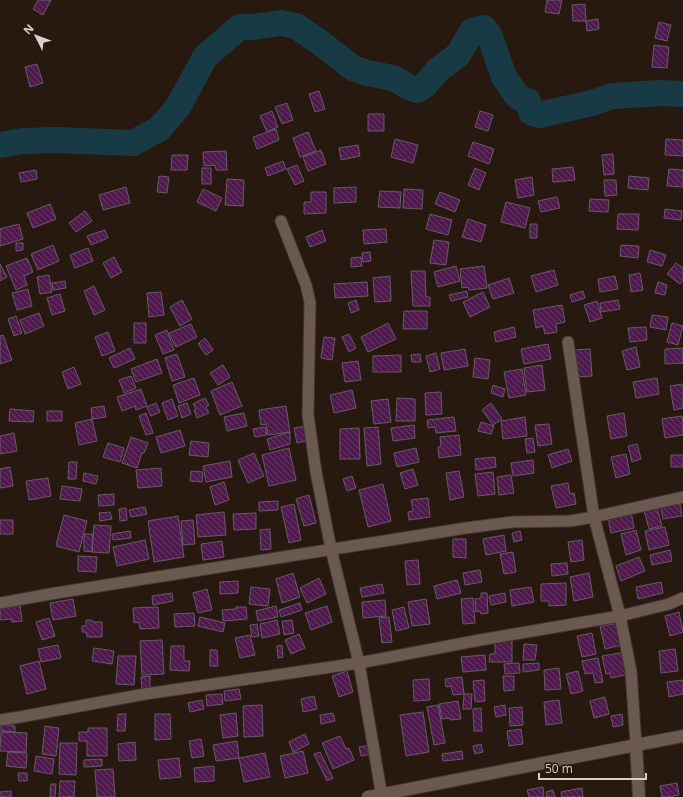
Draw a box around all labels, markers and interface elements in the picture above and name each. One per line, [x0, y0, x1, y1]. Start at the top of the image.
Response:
north arrow [16, 16, 56, 56]
text: N [20, 21, 37, 37]
scale bar [539, 755, 646, 781]
text: 50 m [545, 760, 573, 777]

